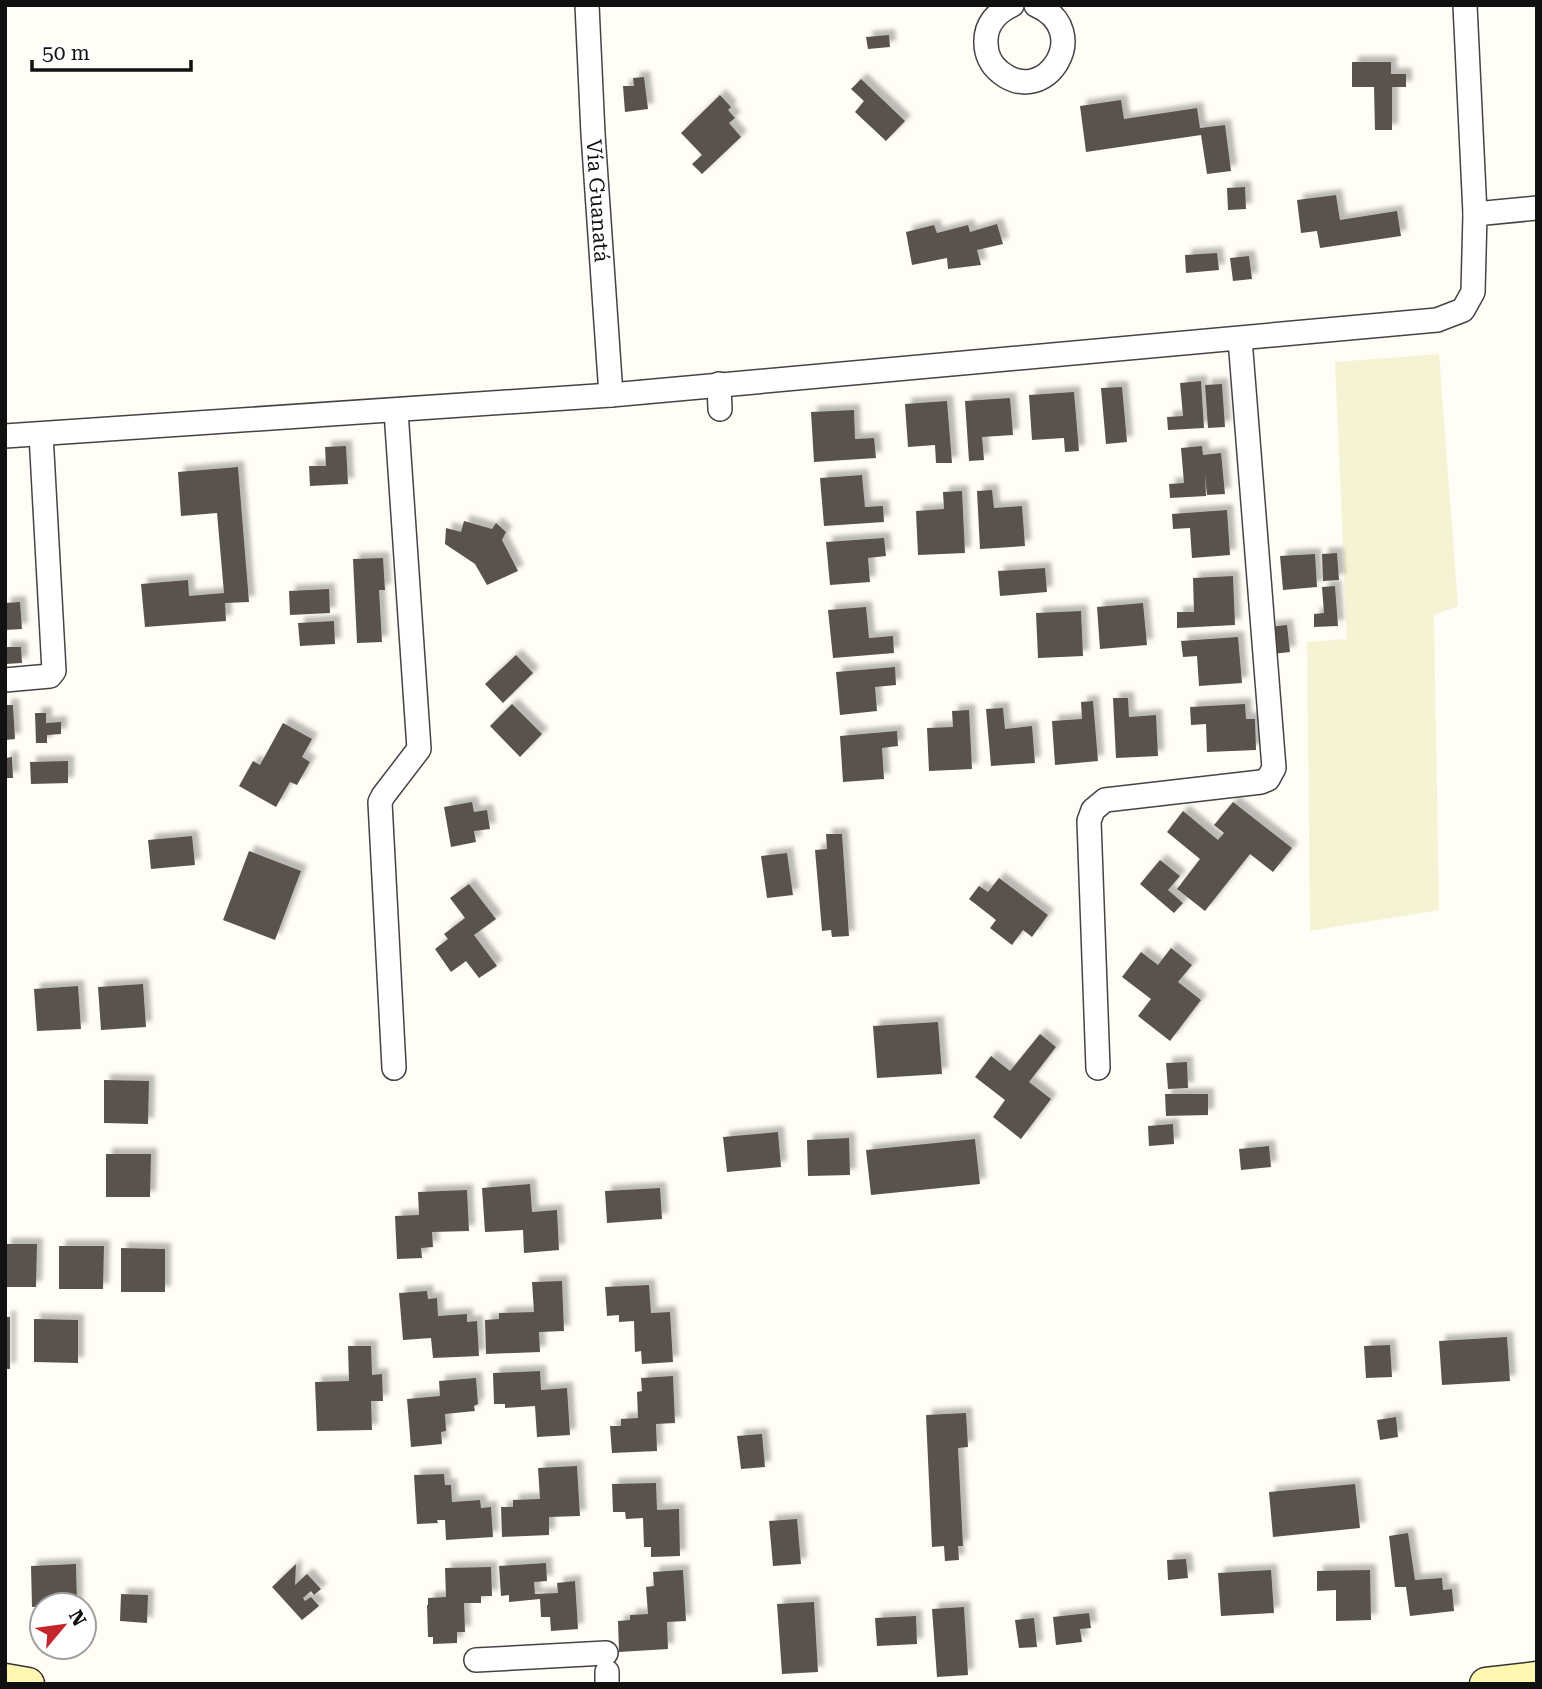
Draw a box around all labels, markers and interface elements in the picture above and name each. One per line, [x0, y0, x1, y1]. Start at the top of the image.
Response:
scale bar [32, 28, 191, 72]
text: 50 m [42, 41, 90, 65]
street label: Vía Guanatá [581, 138, 614, 264]
north arrow [28, 1591, 98, 1661]
text: N [64, 1606, 91, 1630]

